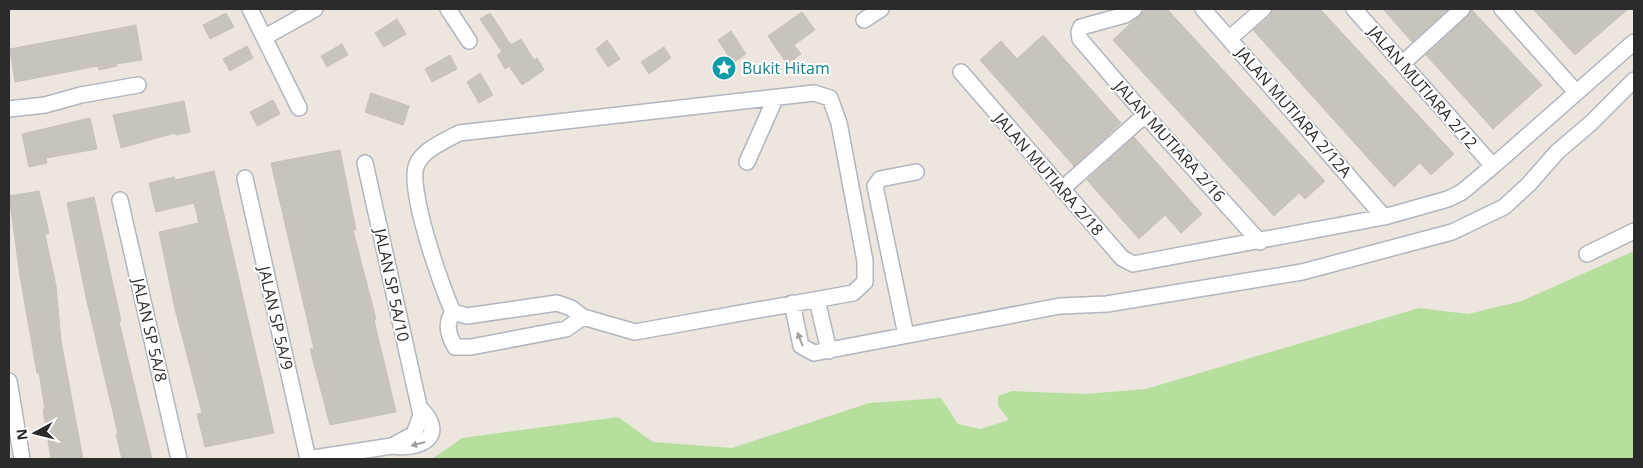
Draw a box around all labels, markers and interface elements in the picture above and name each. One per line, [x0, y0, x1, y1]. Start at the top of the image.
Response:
street label: JALAN MUTIARA 2/12 [1362, 19, 1482, 153]
street label: JALAN MUTIARA 2/12A [1230, 41, 1357, 183]
place icon: Bukit Hitam [711, 55, 737, 81]
place label: Bukit Hitam [742, 57, 830, 79]
street label: JALAN MUTIARA 2/16 [1108, 74, 1230, 206]
street label: JALAN MUTIARA 2/18 [988, 106, 1108, 240]
street label: JALAN SP 5A/10 [369, 224, 415, 344]
street label: JALAN SP 5A/9 [253, 262, 299, 372]
street label: JALAN SP 5A/8 [127, 274, 173, 384]
one-way arrow [796, 331, 804, 346]
north arrow [10, 408, 60, 458]
text: N [11, 428, 32, 441]
one-way arrow [411, 440, 426, 448]

